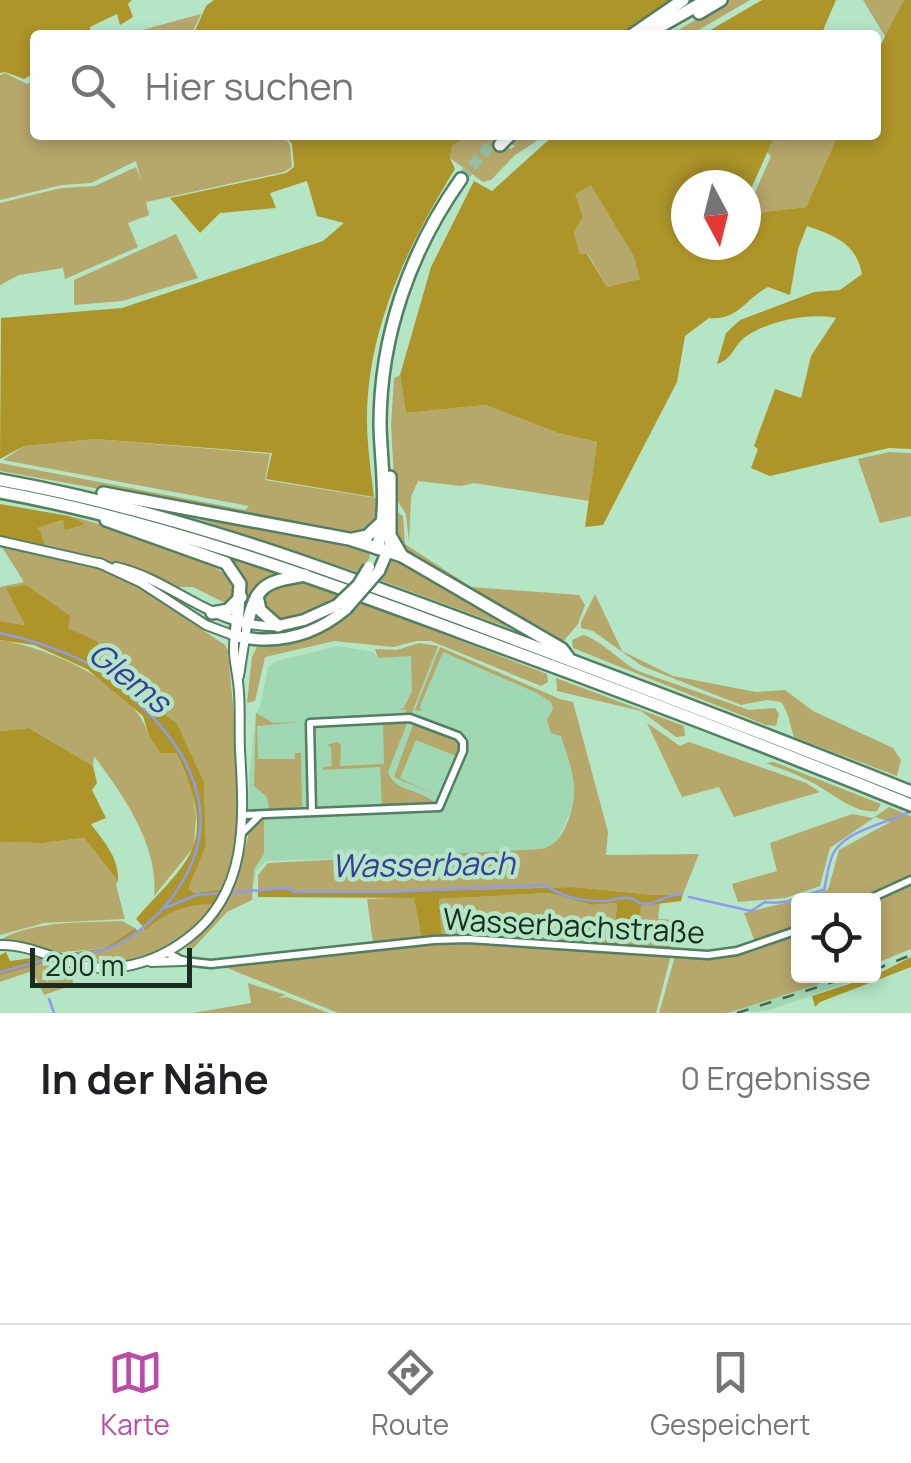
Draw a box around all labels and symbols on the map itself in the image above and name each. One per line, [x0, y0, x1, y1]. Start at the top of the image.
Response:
north arrow [671, 170, 761, 260]
water label: Glems [80, 631, 182, 724]
water label: Wasserbach [331, 840, 516, 888]
street label: Wasserbachstraße [442, 898, 706, 952]
scale bar [30, 943, 192, 988]

